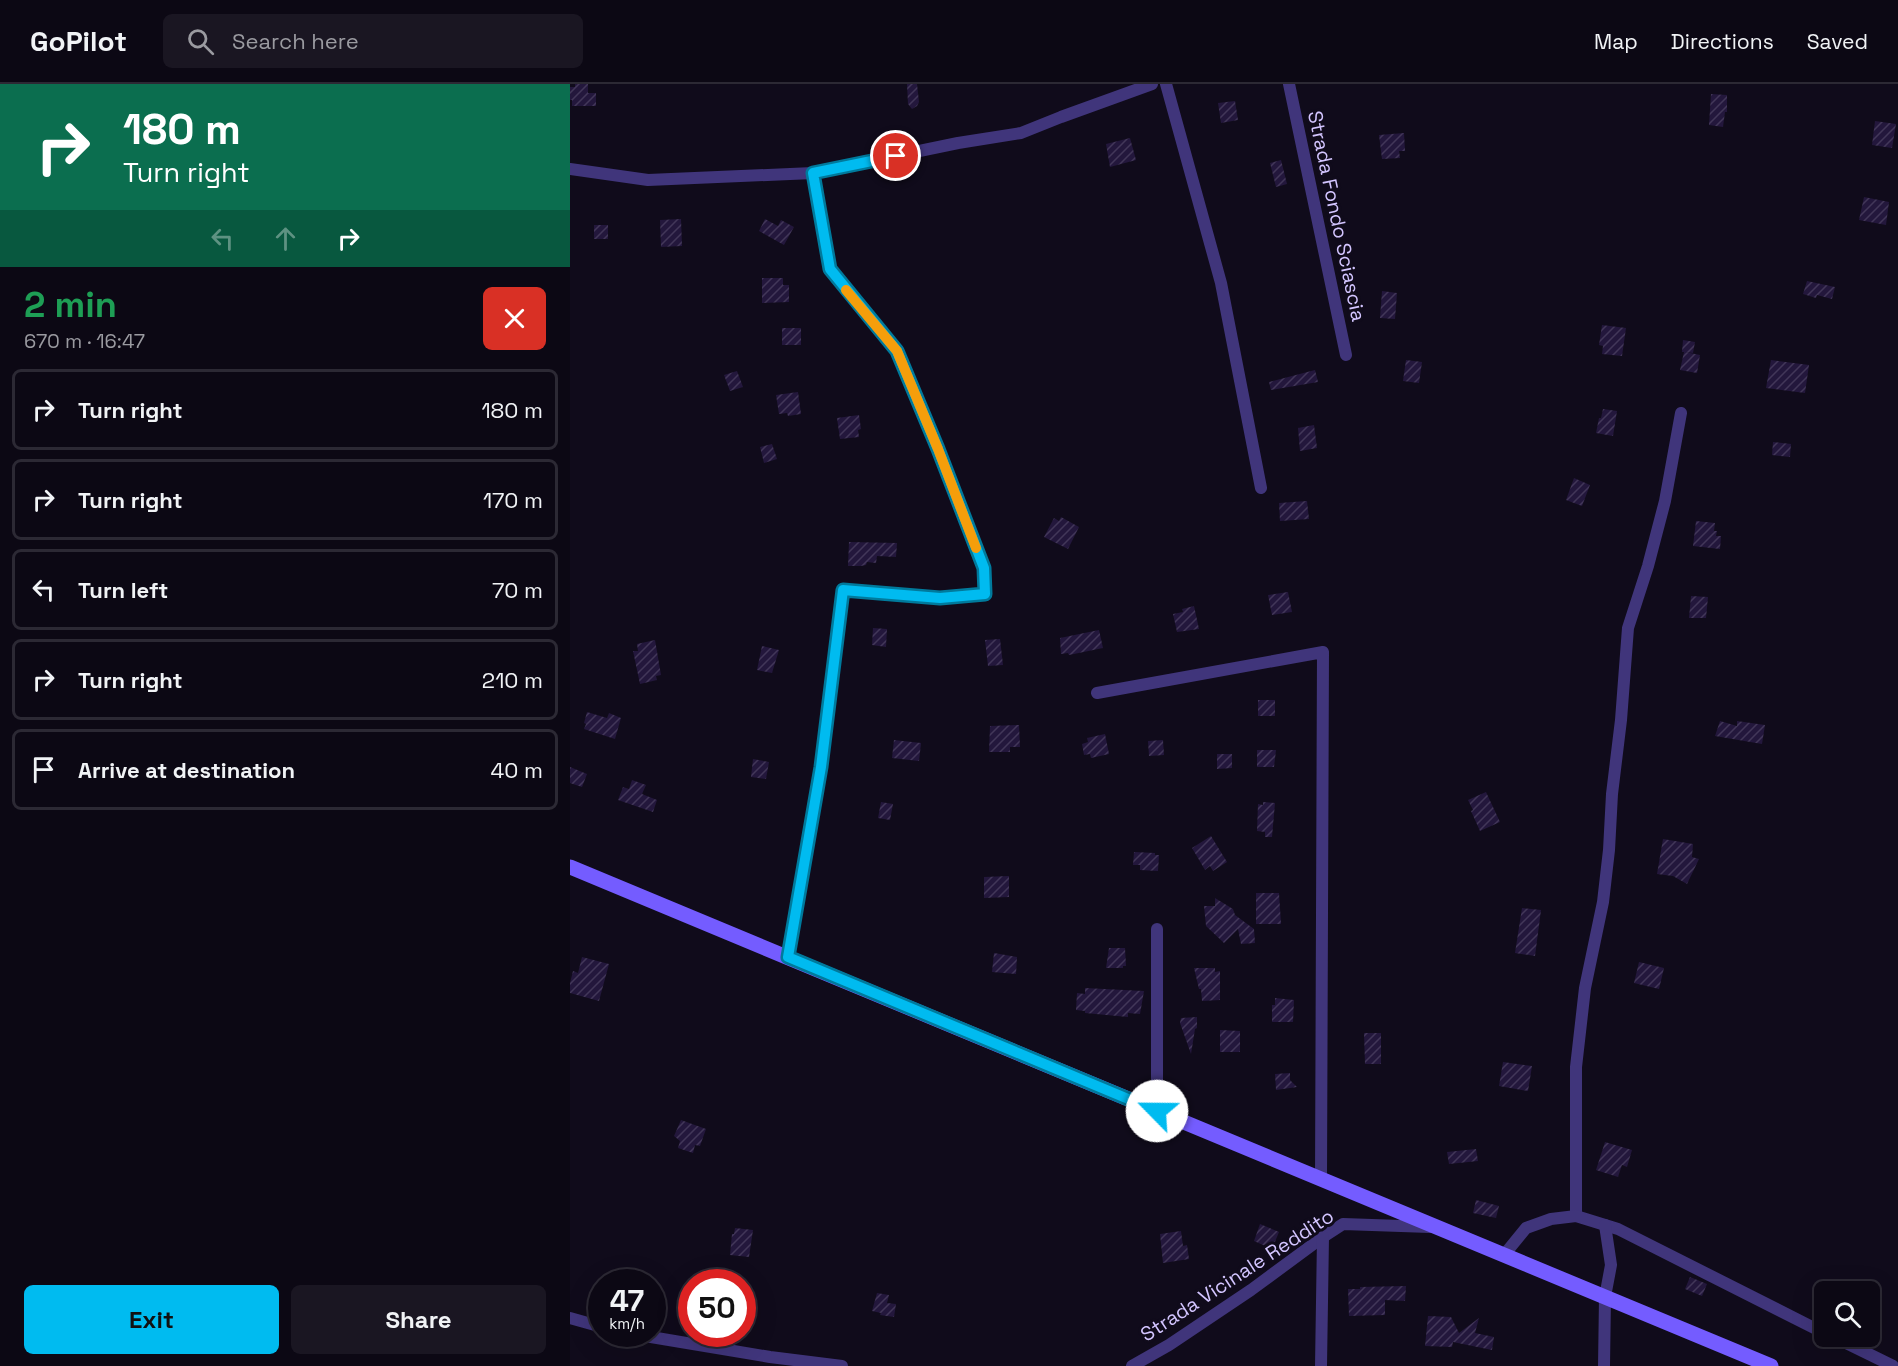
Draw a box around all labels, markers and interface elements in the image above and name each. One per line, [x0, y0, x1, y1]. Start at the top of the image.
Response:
search box [163, 14, 583, 68]
text: GoPilot [30, 23, 127, 59]
icon: search [184, 25, 217, 58]
text: Search here [232, 27, 359, 55]
text: Map [1594, 28, 1638, 55]
text: Directions [1671, 28, 1774, 55]
text: Saved [1807, 28, 1868, 55]
text: 180 m [123, 103, 241, 156]
icon: right [24, 108, 102, 186]
street label: Strada Fondo Sciascia [1302, 108, 1372, 324]
pin [870, 130, 921, 181]
icon: arrive [879, 139, 912, 172]
text: Turn right [123, 155, 250, 190]
icon: left [206, 222, 239, 255]
icon: ahead [269, 222, 302, 255]
icon: right [332, 222, 365, 255]
text: 2 min [24, 282, 117, 328]
button: close [483, 287, 546, 350]
text: 670 m · 16:47 [24, 328, 145, 354]
icon: right [27, 393, 60, 426]
text: Turn right [78, 396, 183, 424]
text: 180 m [481, 396, 543, 424]
icon: right [27, 483, 60, 516]
text: Turn right [78, 486, 183, 514]
text: 170 m [483, 486, 543, 514]
icon: left [27, 573, 60, 606]
text: Turn left [78, 576, 168, 604]
text: 70 m [492, 576, 543, 604]
icon: right [27, 663, 60, 696]
text: Turn right [78, 666, 183, 694]
text: 210 m [482, 666, 543, 694]
icon: arrive [27, 753, 60, 786]
text: Arrive at destination [78, 756, 295, 784]
text: 40 m [491, 756, 543, 784]
position arrow [1125, 1079, 1189, 1143]
street label: Strada Vicinale Reddito [1135, 1203, 1339, 1347]
speed limit sign: 50 [678, 1269, 756, 1347]
text: 47 [610, 1281, 644, 1320]
map controls [1814, 1281, 1880, 1347]
button: search [1814, 1281, 1880, 1347]
button: Exit [24, 1285, 279, 1354]
button: Share [291, 1285, 546, 1354]
text: km/h [609, 1314, 645, 1333]

